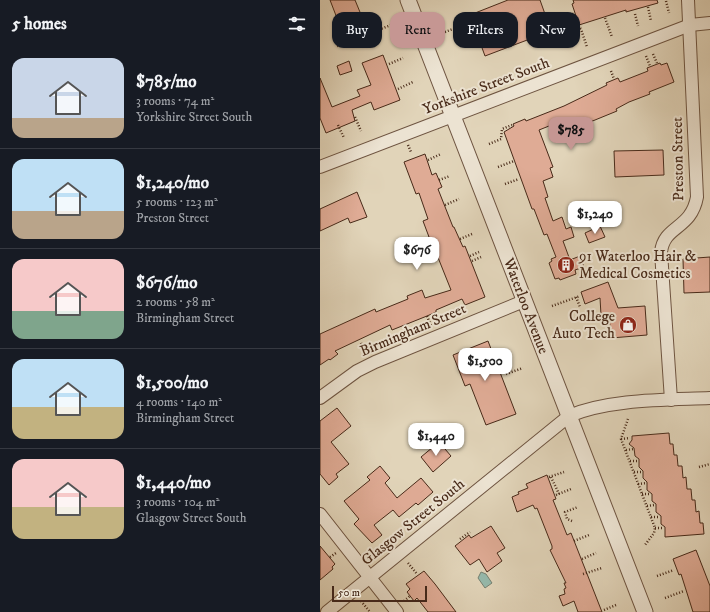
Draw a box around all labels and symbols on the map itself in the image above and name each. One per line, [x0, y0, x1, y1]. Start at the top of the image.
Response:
street label: Yorkshire Street South [420, 53, 552, 119]
pin: $785 [547, 117, 595, 151]
street label: Preston Street [668, 117, 688, 201]
pin: $1,240 [562, 201, 628, 235]
pin: $676 [393, 237, 441, 271]
place label: 91 Waterloo Hair & Medical Cosmetics [578, 247, 697, 283]
street label: Waterloo Avenue [499, 254, 553, 357]
building icon: 91 Waterloo Hair & Medical Cosmetics [556, 255, 576, 275]
street label: Birmingham Street [357, 299, 469, 361]
place label: College Auto Tech [553, 307, 615, 343]
shop icon: College Auto Tech [618, 315, 638, 335]
pin: $1,500 [452, 348, 518, 382]
pin: $1,440 [403, 423, 469, 457]
street label: Glasgow Street South [357, 474, 469, 570]
scale bar [332, 584, 427, 603]

